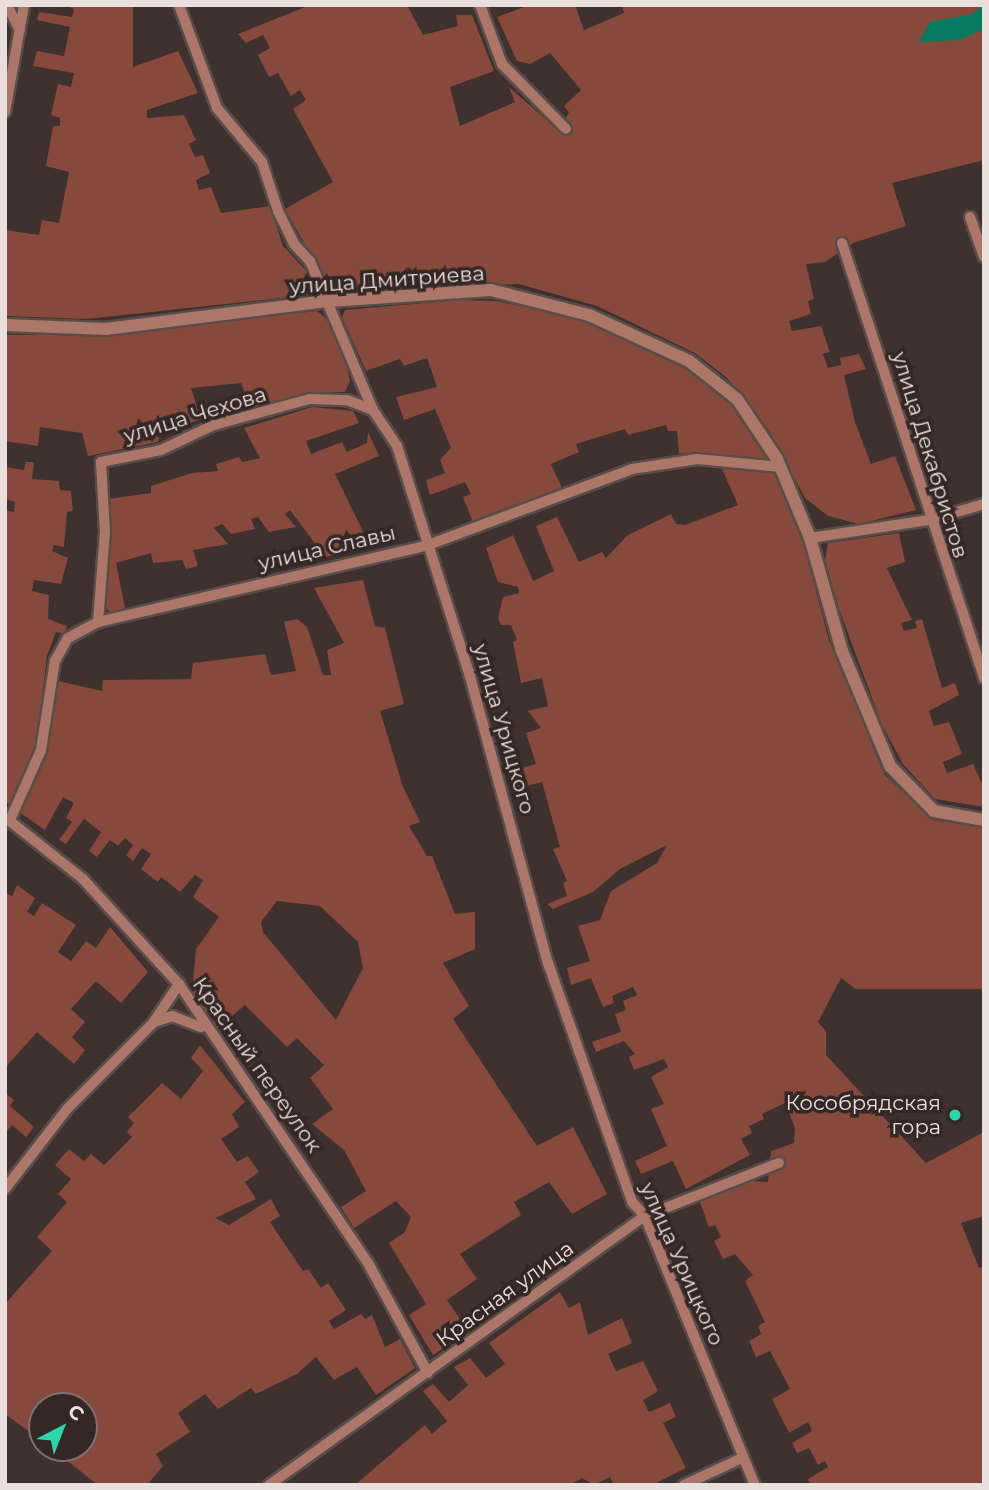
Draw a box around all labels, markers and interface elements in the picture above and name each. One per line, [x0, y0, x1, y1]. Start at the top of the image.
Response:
street label: улица Дмитриева [289, 261, 485, 299]
street label: улица Декабристов [887, 349, 973, 561]
street label: улица Чехова [121, 381, 269, 449]
street label: улица Славы [256, 520, 398, 576]
street label: улица Урицкого [468, 641, 540, 817]
street label: Красный переулок [187, 973, 327, 1157]
place label: Кособрядская гора [785, 1090, 941, 1140]
marker: Кособрядская гора [947, 1107, 963, 1123]
street label: улица Урицкого [635, 1179, 729, 1349]
street label: Красная улица [432, 1236, 578, 1352]
north arrow [28, 1392, 98, 1462]
text: С [63, 1399, 89, 1426]

